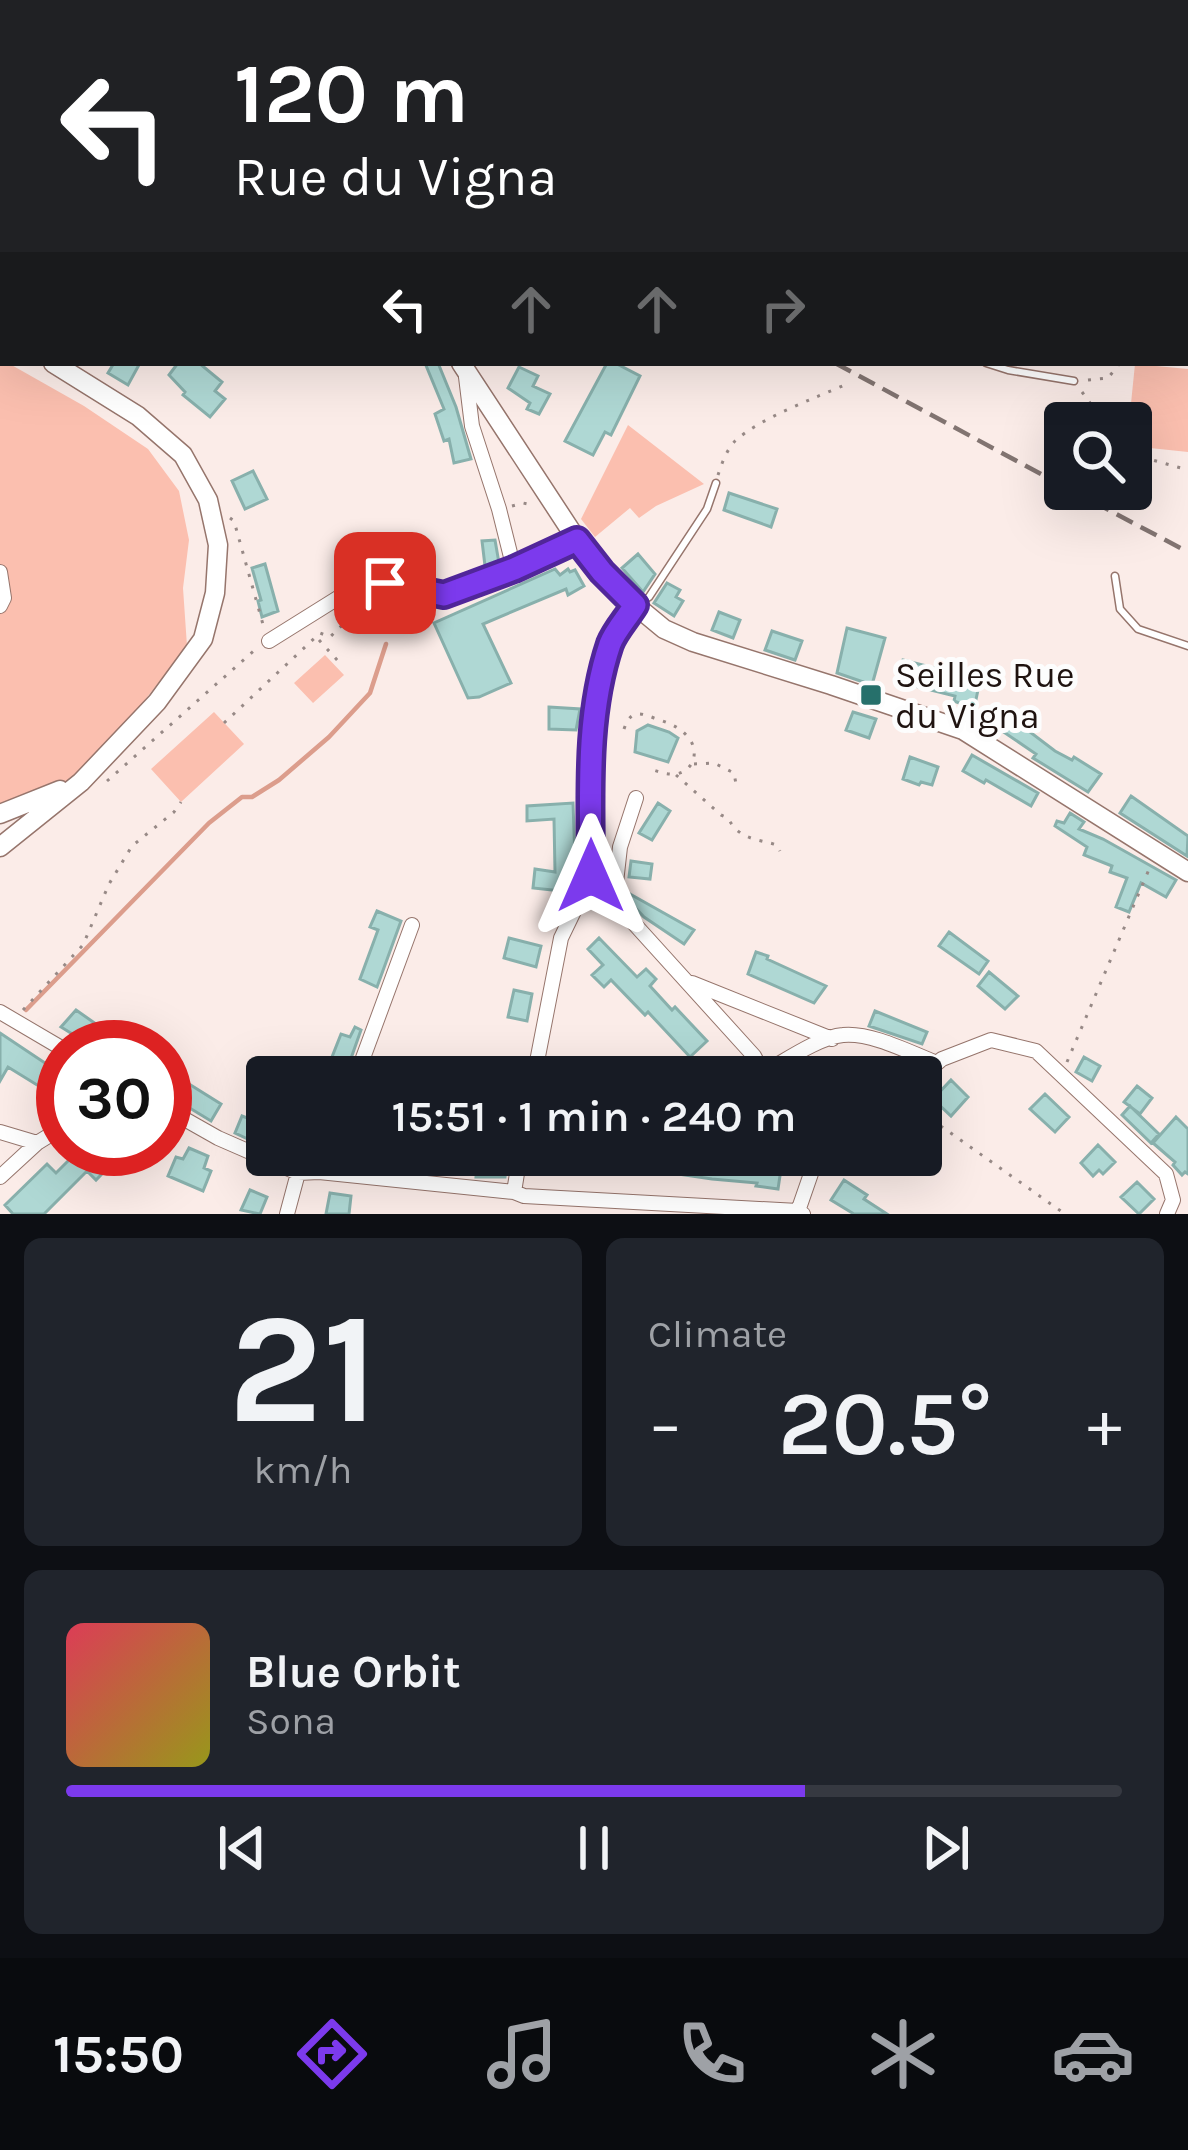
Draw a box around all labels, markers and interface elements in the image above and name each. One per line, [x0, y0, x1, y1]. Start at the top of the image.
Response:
text: 120 m [234, 45, 469, 143]
icon: left [36, 48, 192, 204]
text: Rue du Vigna [234, 145, 557, 209]
icon: left [372, 276, 438, 342]
icon: ahead [498, 276, 564, 342]
icon: ahead [624, 276, 690, 342]
icon: right [750, 276, 816, 342]
map controls [1044, 402, 1152, 510]
button: search [1044, 402, 1152, 510]
pin [334, 532, 436, 634]
icon: arrive [352, 550, 418, 616]
place label: Seilles Rue du Vigna [895, 654, 1074, 737]
marker: Seilles Rue du Vigna [858, 682, 884, 708]
position arrow [528, 813, 654, 939]
speed limit sign: 30 [36, 1020, 192, 1176]
text: 15:51 · 1 min · 240 m [392, 1090, 796, 1142]
text: 21 [228, 1278, 378, 1460]
text: Climate [648, 1311, 787, 1357]
text: 20.5° [778, 1371, 992, 1477]
text: − [648, 1385, 683, 1463]
text: + [1087, 1385, 1122, 1463]
text: km/h [254, 1447, 352, 1493]
text: Blue Orbit [246, 1646, 461, 1698]
text: Sona [246, 1698, 336, 1744]
icon: previous [209, 1815, 275, 1881]
icon: pause [561, 1815, 627, 1881]
icon: next [913, 1815, 979, 1881]
icon: directions [290, 2012, 374, 2096]
icon: music [480, 2012, 564, 2096]
icon: phone [670, 2012, 754, 2096]
icon: climate [861, 2012, 945, 2096]
icon: car [1051, 2012, 1135, 2096]
text: 15:50 [53, 2022, 184, 2086]

